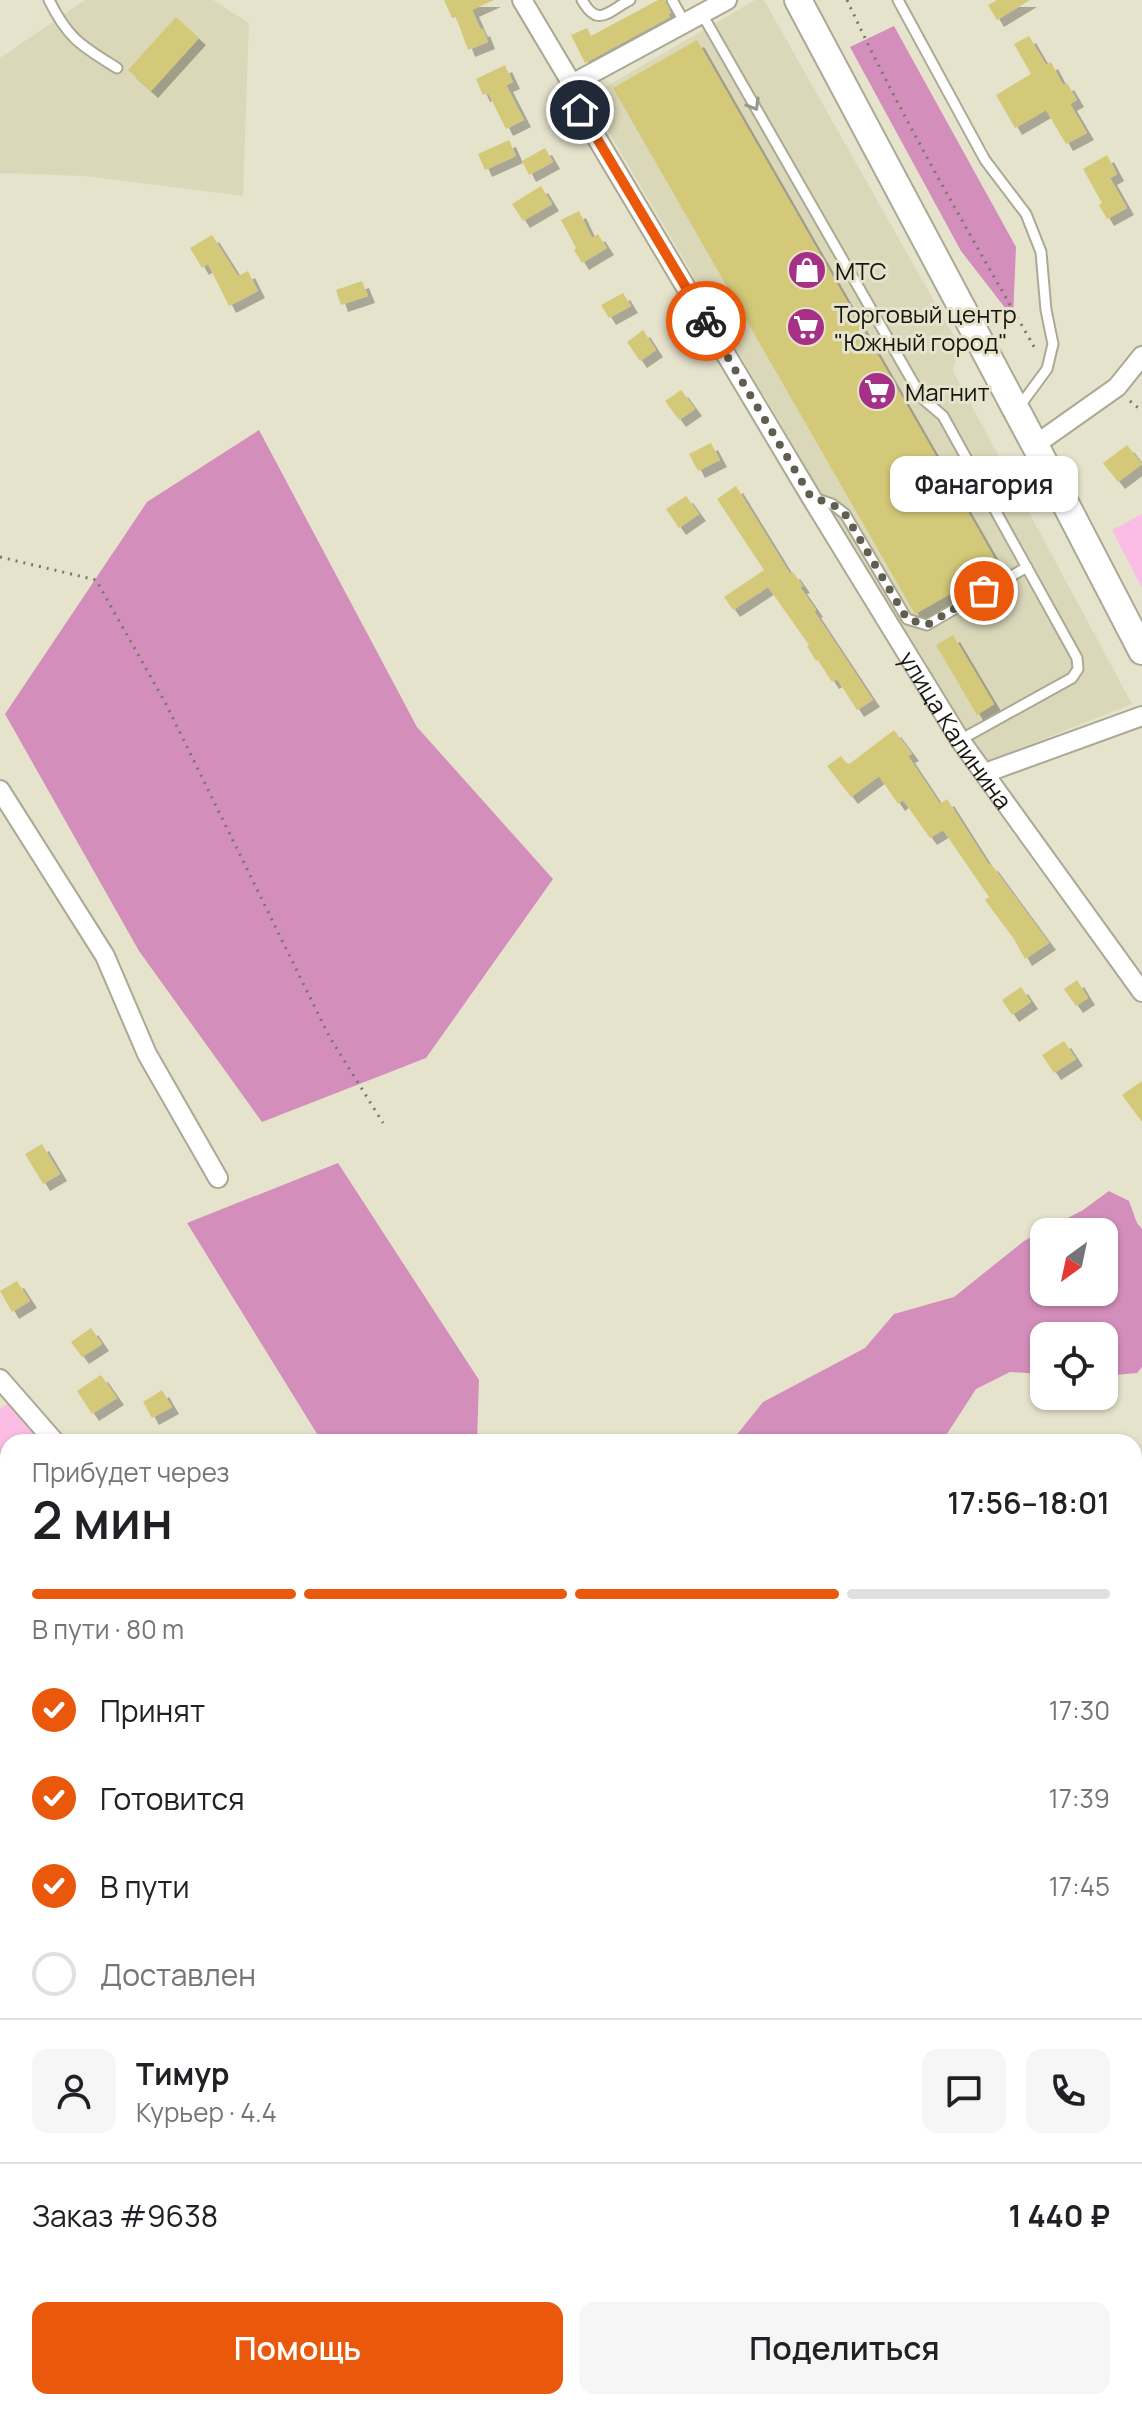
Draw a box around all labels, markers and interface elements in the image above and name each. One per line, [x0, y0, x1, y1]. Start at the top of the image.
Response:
pin [546, 76, 614, 144]
icon: home [558, 88, 602, 132]
one-way arrow [744, 96, 760, 111]
shop icon: МТС [786, 249, 828, 291]
place label: МТС [835, 254, 887, 287]
courier [666, 281, 746, 361]
place label: Торговый центр "Южный город" [834, 297, 1017, 358]
icon: bike [684, 299, 728, 343]
supermarket icon: Торговый центр "Южный город" [785, 306, 827, 348]
supermarket icon: Магнит [856, 370, 898, 412]
place label: Магнит [905, 375, 990, 408]
callout: Фанагория [890, 455, 1078, 511]
text: Фанагория [915, 466, 1053, 502]
pin [950, 557, 1018, 625]
icon: bag [962, 569, 1006, 613]
street label: улица Калинина [892, 644, 1021, 815]
north arrow [1030, 1218, 1118, 1306]
map controls [1030, 1218, 1118, 1410]
button: locate [1030, 1322, 1118, 1410]
text: Прибудет через [32, 1454, 230, 1490]
text: 17:56–18:01 [947, 1482, 1110, 1523]
text: 2 мин [32, 1484, 173, 1555]
text: В пути · 80 m [32, 1611, 184, 1647]
icon: check [32, 1688, 76, 1732]
text: Принят [100, 1690, 205, 1731]
text: 17:30 [1049, 1692, 1110, 1728]
icon: check [32, 1776, 76, 1820]
text: Готовится [100, 1778, 245, 1819]
text: 17:39 [1049, 1780, 1110, 1816]
icon: check [32, 1864, 76, 1908]
text: В пути [100, 1866, 190, 1907]
text: 17:45 [1049, 1868, 1110, 1904]
text: Доставлен [100, 1954, 256, 1995]
button: person [32, 2049, 116, 2133]
button: chat [922, 2049, 1006, 2133]
button: phone [1026, 2049, 1110, 2133]
text: Тимур [136, 2053, 229, 2094]
text: Курьер · 4.4 [136, 2094, 277, 2130]
text: Заказ #9638 [32, 2195, 218, 2236]
text: 1 440 ₽ [1008, 2195, 1110, 2236]
button: Помощь [32, 2302, 563, 2394]
button: Поделиться [579, 2302, 1110, 2394]

